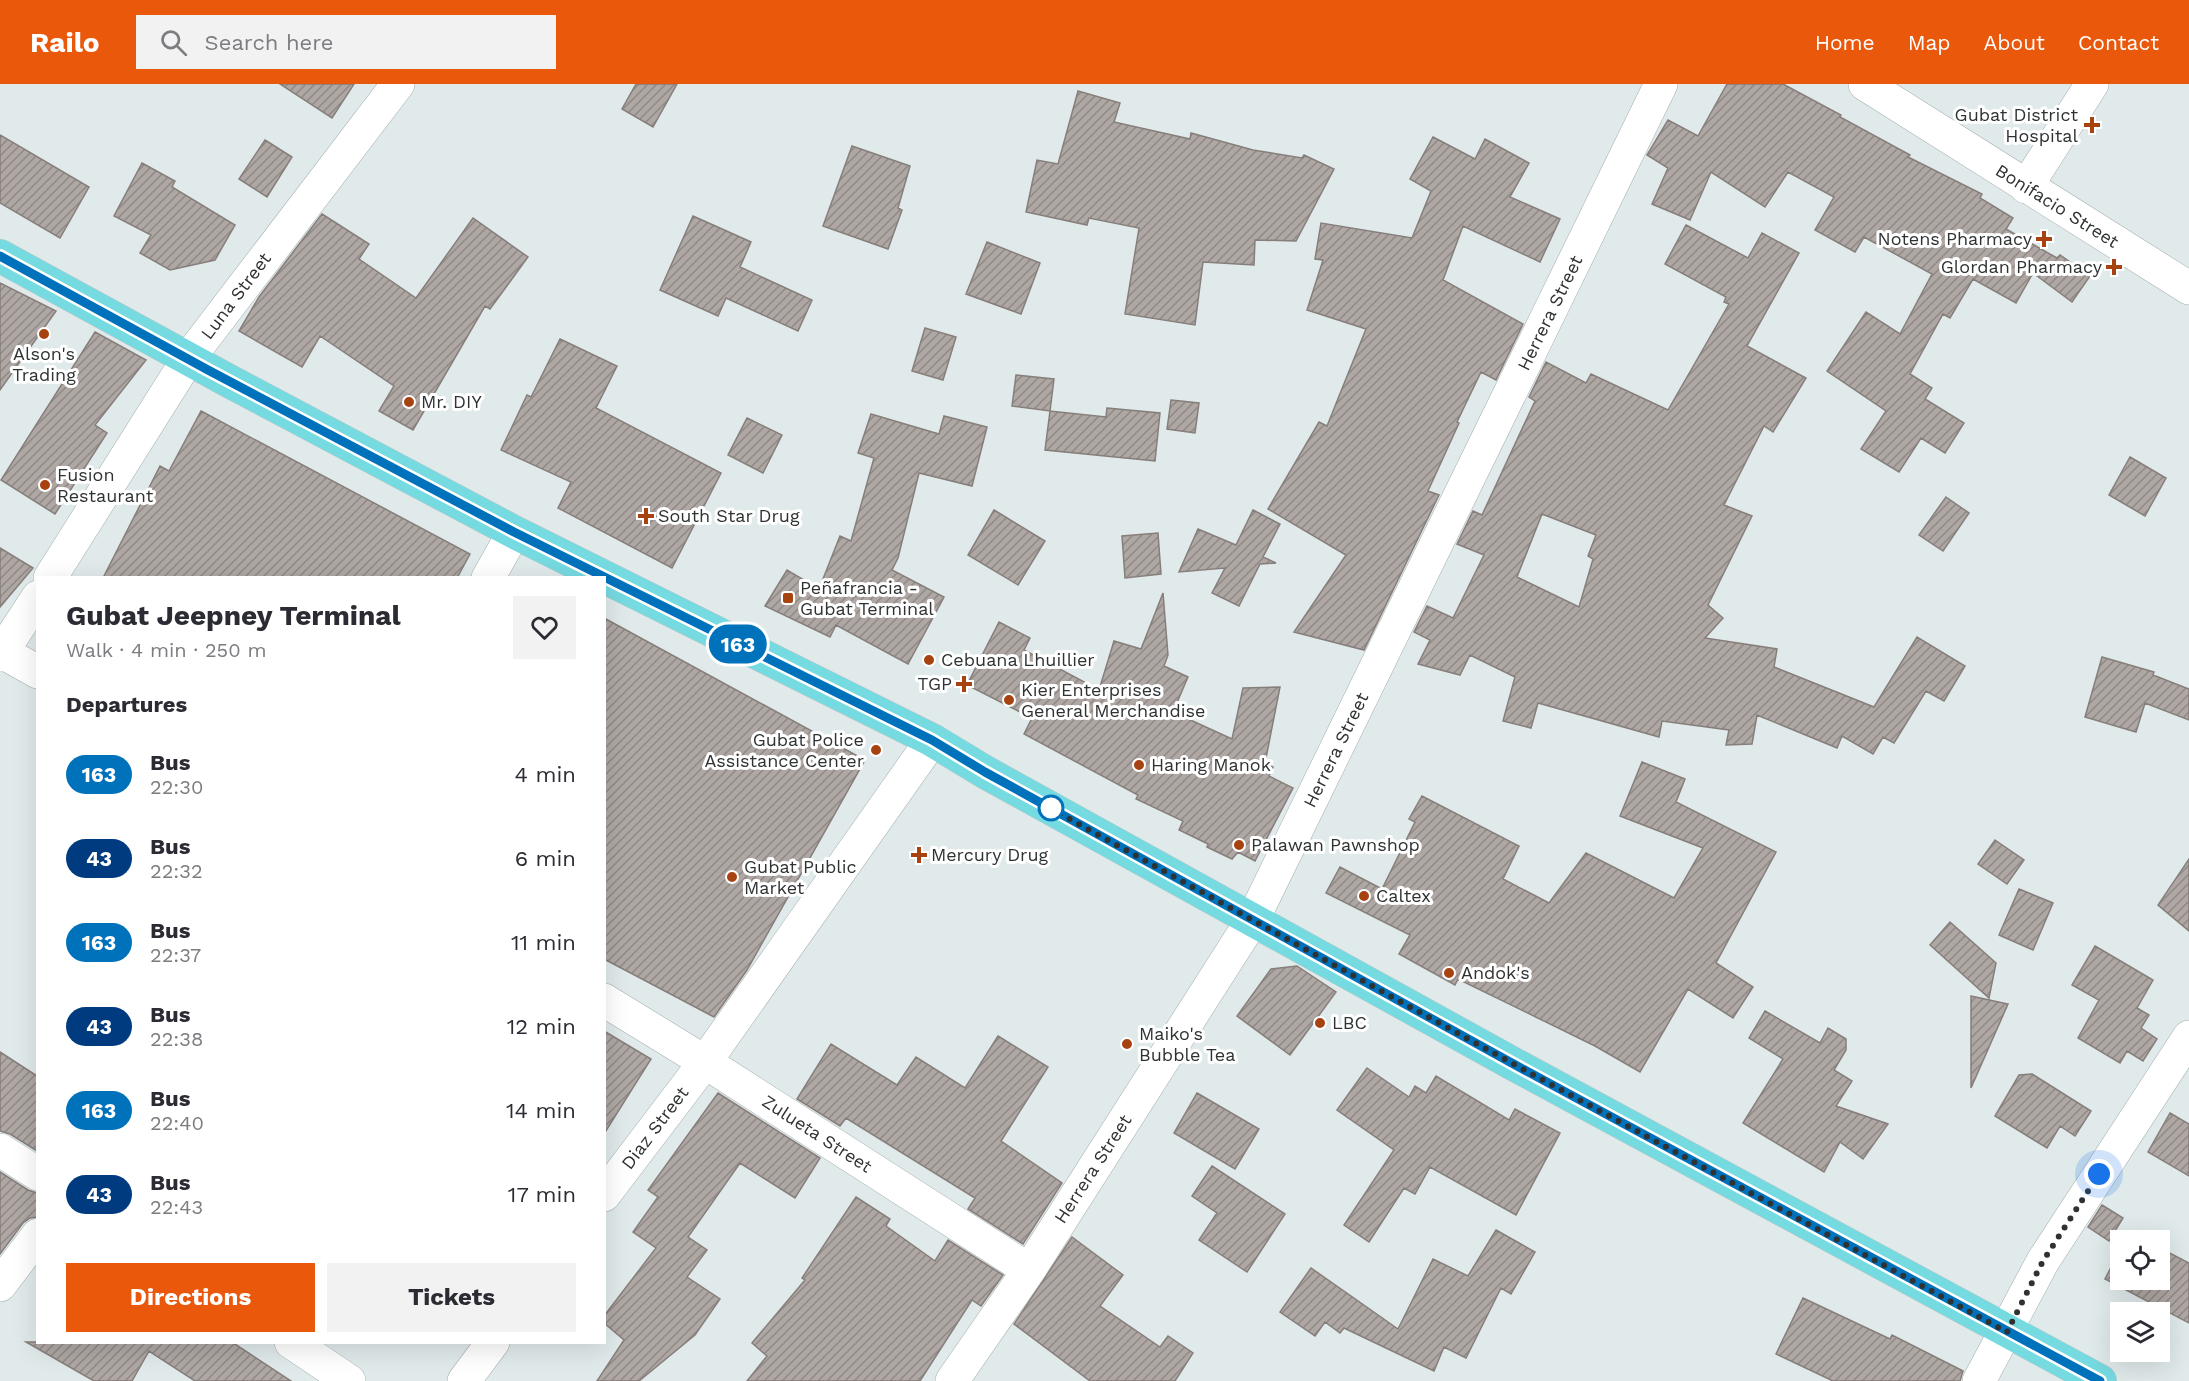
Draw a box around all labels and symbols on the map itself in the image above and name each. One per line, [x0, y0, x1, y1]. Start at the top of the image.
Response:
place label: Gubat District Hospital [1955, 104, 2078, 146]
marker: Gubat District Hospital [2083, 116, 2101, 134]
street label: Bonifacio Street [1992, 159, 2123, 252]
place label: Notens Pharmacy [1878, 228, 2033, 249]
marker: Notens Pharmacy [2037, 232, 2051, 246]
street label: Luna Street [196, 248, 275, 343]
street label: Herrera Street [1513, 251, 1587, 374]
place label: Glordan Pharmacy [1941, 256, 2103, 277]
marker: Glordan Pharmacy [2107, 260, 2121, 274]
marker: Alson's Trading [37, 327, 51, 341]
place label: Alson's Trading [12, 343, 76, 385]
place label: Mr. DIY [421, 391, 482, 412]
marker: Mr. DIY [402, 395, 416, 409]
place label: Fusion Restaurant [57, 464, 154, 506]
marker: Fusion Restaurant [38, 478, 52, 492]
place label: South Star Drug [658, 505, 800, 526]
marker: South Star Drug [639, 509, 653, 523]
place label: Peñafrancia - Gubat Terminal [800, 577, 934, 619]
marker: Peñafrancia - Gubat Terminal [781, 591, 795, 605]
line badge: 163 [704, 624, 772, 664]
place label: Cebuana Lhuillier [941, 649, 1095, 670]
marker: Cebuana Lhuillier [922, 653, 936, 667]
place label: TGP [918, 673, 952, 694]
marker: TGP [957, 677, 971, 691]
place label: Kier Enterprises General Merchandise [1021, 679, 1205, 721]
street label: Herrera Street [1299, 688, 1373, 811]
marker: Kier Enterprises General Merchandise [1002, 693, 1016, 707]
place label: Gubat Police Assistance Center [704, 729, 864, 771]
marker: Gubat Police Assistance Center [869, 743, 883, 757]
place label: Haring Manok [1151, 754, 1271, 775]
marker: Haring Manok [1132, 758, 1146, 772]
unlabelled marker [1038, 795, 1064, 821]
place label: Palawan Pawnshop [1251, 834, 1420, 855]
marker: Palawan Pawnshop [1232, 838, 1246, 852]
place label: Mercury Drug [931, 844, 1049, 865]
marker: Mercury Drug [912, 848, 926, 862]
place label: Gubat Public Market [744, 856, 857, 898]
marker: Gubat Public Market [725, 870, 739, 884]
place label: Caltex [1376, 885, 1431, 906]
marker: Caltex [1357, 889, 1371, 903]
place label: Andok's [1461, 962, 1530, 983]
marker: Andok's [1442, 966, 1456, 980]
place label: LBC [1332, 1012, 1367, 1033]
marker: LBC [1313, 1016, 1327, 1030]
place label: Maiko's Bubble Tea [1139, 1023, 1235, 1065]
marker: Maiko's Bubble Tea [1120, 1037, 1134, 1051]
street label: Diaz Street [617, 1082, 693, 1173]
street label: Zulueta Street [759, 1090, 876, 1177]
street label: Herrera Street [1050, 1110, 1136, 1227]
your location [2084, 1159, 2114, 1189]

